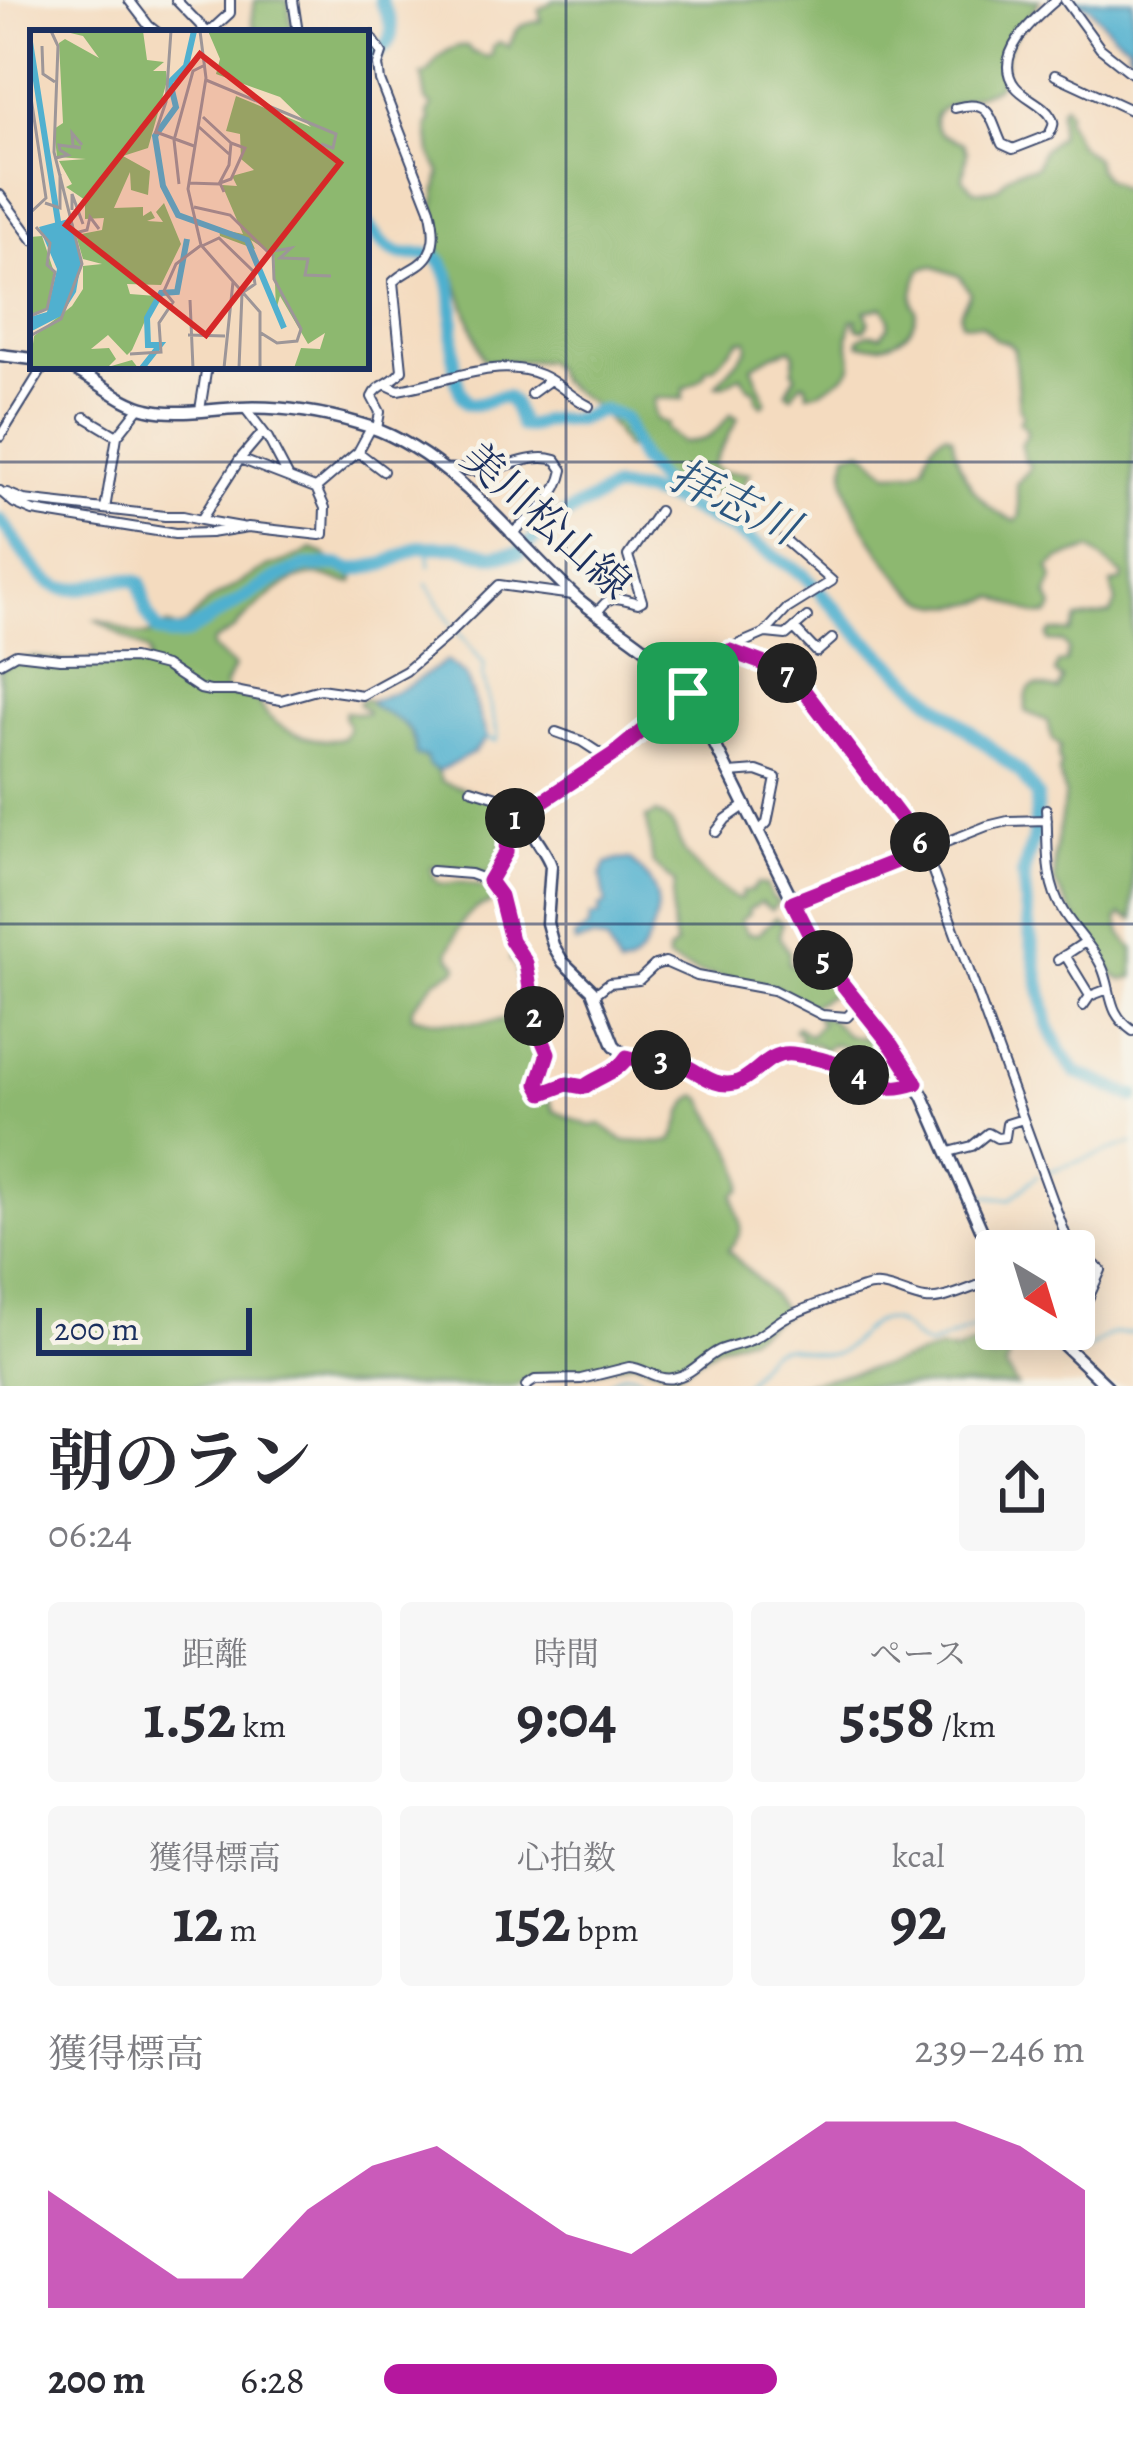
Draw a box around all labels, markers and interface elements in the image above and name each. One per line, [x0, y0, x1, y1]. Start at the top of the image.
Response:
inset map [30, 30, 369, 369]
street label: 美川松山線 [450, 429, 644, 612]
water label: 拝志川 [660, 444, 813, 562]
pin [637, 642, 739, 744]
pin: 7 [757, 643, 817, 703]
text: 7 [780, 650, 794, 695]
icon: arrive [655, 660, 721, 726]
pin: 1 [485, 788, 545, 848]
text: 1 [509, 795, 521, 840]
pin: 6 [890, 812, 950, 872]
text: 6 [912, 819, 928, 864]
pin: 5 [793, 930, 853, 990]
text: 5 [816, 937, 830, 982]
pin: 2 [504, 986, 564, 1046]
text: 2 [526, 993, 542, 1038]
pin: 3 [631, 1030, 691, 1090]
text: 3 [654, 1037, 668, 1082]
pin: 4 [829, 1045, 889, 1105]
text: 4 [851, 1052, 867, 1097]
north arrow [975, 1230, 1095, 1350]
map controls [975, 1230, 1095, 1350]
scale bar [36, 1302, 252, 1355]
text: 200 m [54, 1306, 139, 1351]
text: 朝のラン [48, 1417, 312, 1507]
button: share [959, 1425, 1085, 1551]
text: 06:24 [48, 1507, 132, 1560]
text: 距離 [182, 1631, 248, 1676]
text: 時間 [533, 1631, 599, 1676]
text: ペース [869, 1631, 967, 1676]
text: 1.52 [143, 1676, 236, 1758]
text: 9:04 [516, 1676, 617, 1758]
text: 5:58 [840, 1676, 935, 1758]
text: km [236, 1703, 286, 1748]
text: /km [935, 1703, 996, 1748]
text: kcal [892, 1833, 945, 1878]
text: 獲得標高 [149, 1835, 281, 1880]
text: 心拍数 [517, 1835, 616, 1880]
text: 92 [890, 1878, 947, 1960]
text: 12 [173, 1880, 223, 1962]
text: 152 [494, 1880, 570, 1962]
text: m [223, 1907, 257, 1952]
text: bpm [570, 1907, 639, 1952]
text: 239–246 m [914, 2022, 1085, 2075]
text: 獲得標高 [48, 2027, 204, 2080]
text: 200 m [48, 2353, 146, 2406]
text: 6:28 [240, 2353, 305, 2406]

